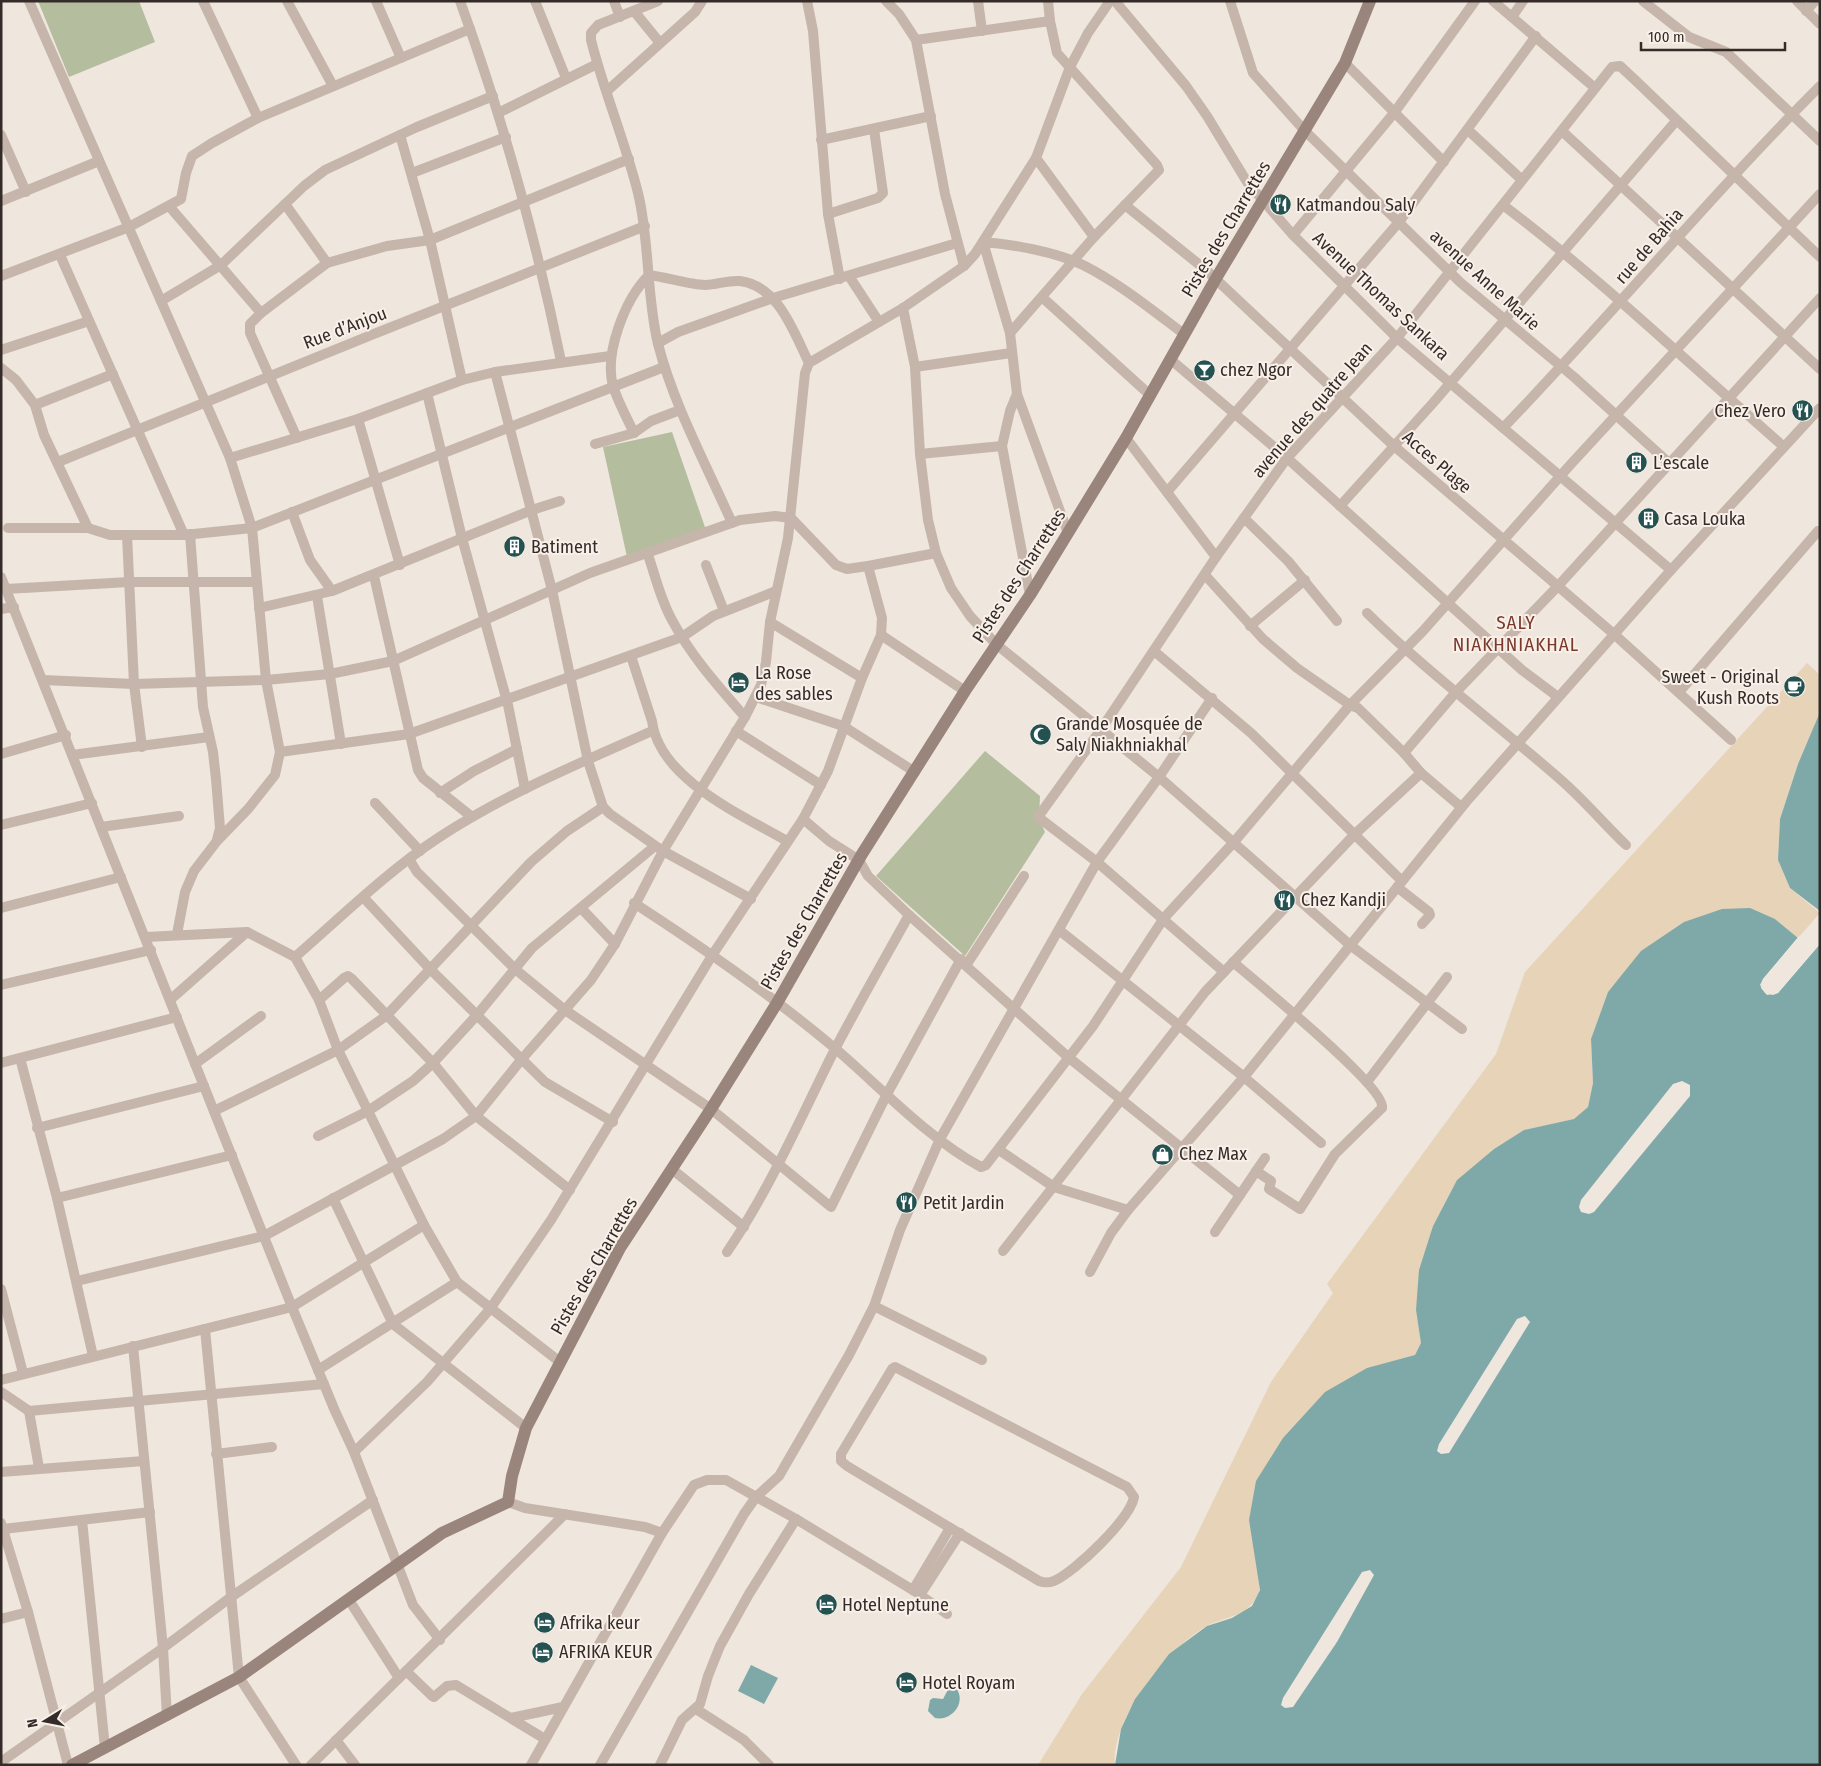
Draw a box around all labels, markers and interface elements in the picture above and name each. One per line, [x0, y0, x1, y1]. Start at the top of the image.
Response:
scale bar [1641, 20, 1785, 52]
text: 100 m [1648, 28, 1685, 46]
street label: Pistes des Charrettes [1177, 157, 1275, 301]
restaurant icon: Katmandou Saly [1268, 193, 1292, 217]
place label: Katmandou Saly [1296, 194, 1415, 216]
street label: rue de Bahia [1610, 204, 1688, 288]
street label: avenue Anne Marie [1426, 225, 1545, 335]
street label: Avenue Thomas Sankara [1308, 227, 1454, 365]
street label: Rue d’Anjou [300, 302, 390, 354]
street label: avenue des quatre Jean [1247, 338, 1377, 482]
bar icon: chez Ngor [1192, 358, 1216, 382]
place label: chez Ngor [1220, 359, 1293, 381]
restaurant icon: Chez Vero [1790, 399, 1814, 423]
place label: Chez Vero [1715, 400, 1786, 422]
street label: Acces Plage [1398, 426, 1476, 498]
building icon: L’escale [1625, 451, 1649, 475]
place label: L’escale [1653, 452, 1709, 474]
street label: Pistes des Charrettes [968, 505, 1071, 647]
building icon: Casa Louka [1636, 507, 1660, 531]
place label: Casa Louka [1664, 508, 1746, 530]
building icon: Batiment [503, 535, 527, 559]
place label: Batiment [531, 536, 598, 558]
district label: SALY NIAKHNIAKHAL [1453, 611, 1579, 656]
place label: La Rose des sables [755, 662, 833, 705]
place label: Sweet - Original Kush Roots [1662, 666, 1779, 709]
hotel icon: La Rose des sables [727, 671, 751, 695]
cafe icon: Sweet - Original Kush Roots [1783, 675, 1807, 699]
place label: Grande Mosquée de Saly Niakhniakhal [1056, 713, 1203, 756]
mosque icon: Grande Mosquée de Saly Niakhniakhal [1028, 722, 1052, 746]
street label: Pistes des Charrettes [756, 848, 852, 994]
restaurant icon: Chez Kandji [1273, 888, 1297, 912]
place label: Chez Kandji [1301, 889, 1386, 911]
shop icon: Chez Max [1151, 1142, 1175, 1166]
place label: Chez Max [1179, 1143, 1247, 1165]
restaurant icon: Petit Jardin [895, 1191, 919, 1215]
place label: Petit Jardin [923, 1192, 1005, 1214]
street label: Pistes des Charrettes [546, 1193, 642, 1339]
hotel icon: Hotel Neptune [814, 1593, 838, 1617]
place label: Hotel Neptune [842, 1594, 949, 1616]
hotel icon: Afrika keur [532, 1611, 556, 1635]
place label: Afrika keur [560, 1612, 640, 1634]
hotel icon: AFRIKA KEUR [531, 1640, 555, 1664]
place label: AFRIKA KEUR [559, 1641, 653, 1663]
hotel icon: Hotel Royam [894, 1671, 918, 1695]
place label: Hotel Royam [922, 1672, 1015, 1694]
north arrow [20, 1696, 70, 1746]
text: N [24, 1718, 42, 1729]

